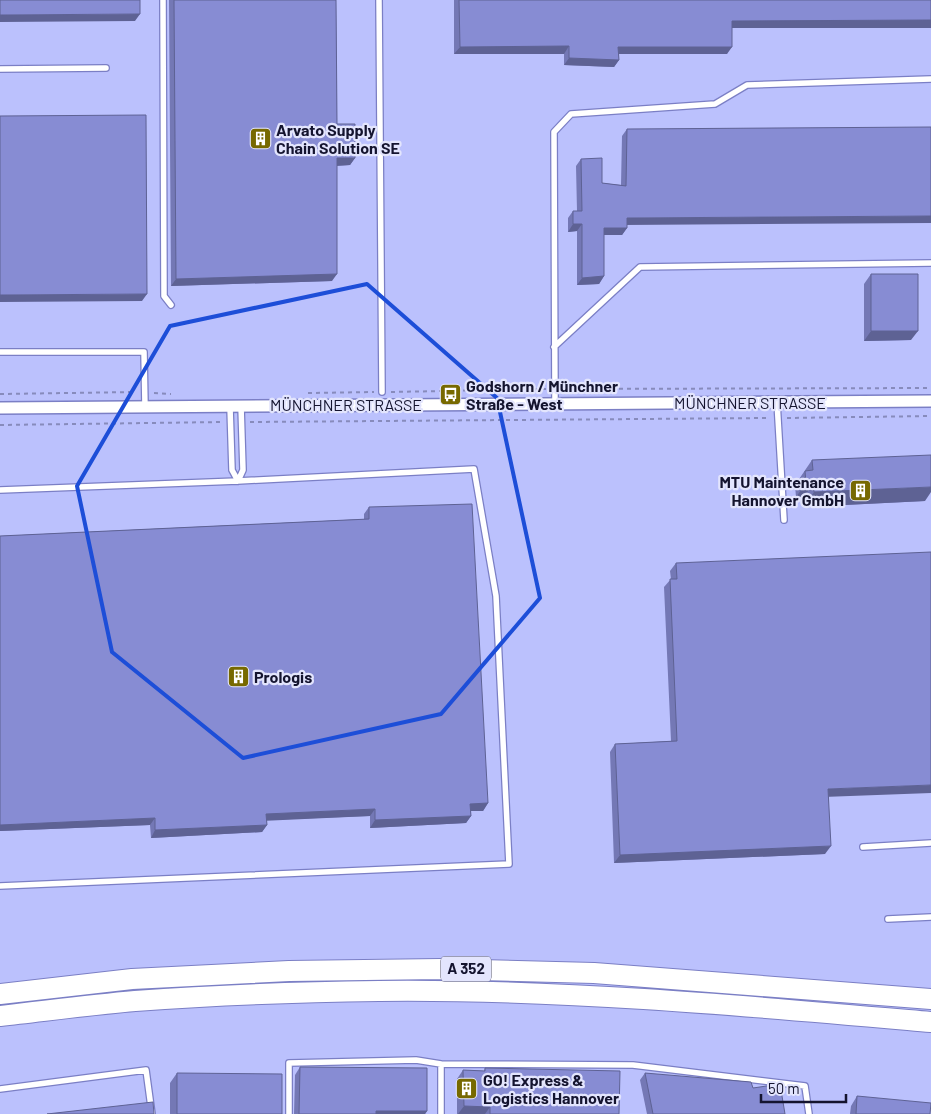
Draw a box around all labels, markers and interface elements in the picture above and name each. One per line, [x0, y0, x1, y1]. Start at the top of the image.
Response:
place label: Arvato Supply Chain Solution SE [276, 120, 400, 157]
building icon: Arvato Supply Chain Solution SE [248, 127, 272, 151]
place label: Godshorn / Münchner Straße - West [466, 376, 618, 413]
bus stop icon: Godshorn / Münchner Straße - West [438, 383, 462, 407]
street label: MÜNCHNER STRASSE [674, 393, 826, 412]
street label: MÜNCHNER STRASSE [270, 395, 422, 414]
place label: MTU Maintenance Hannover GmbH [719, 472, 844, 509]
building icon: MTU Maintenance Hannover GmbH [848, 479, 872, 503]
building icon: Prologis [226, 665, 250, 689]
place label: Prologis [254, 667, 312, 686]
road number: A 352 [441, 956, 491, 982]
place label: GO! Express & Logistics Hannover [483, 1070, 619, 1107]
scale bar [761, 1072, 846, 1104]
building icon: GO! Express & Logistics Hannover [455, 1077, 479, 1101]
text: 50 m [768, 1079, 800, 1097]

